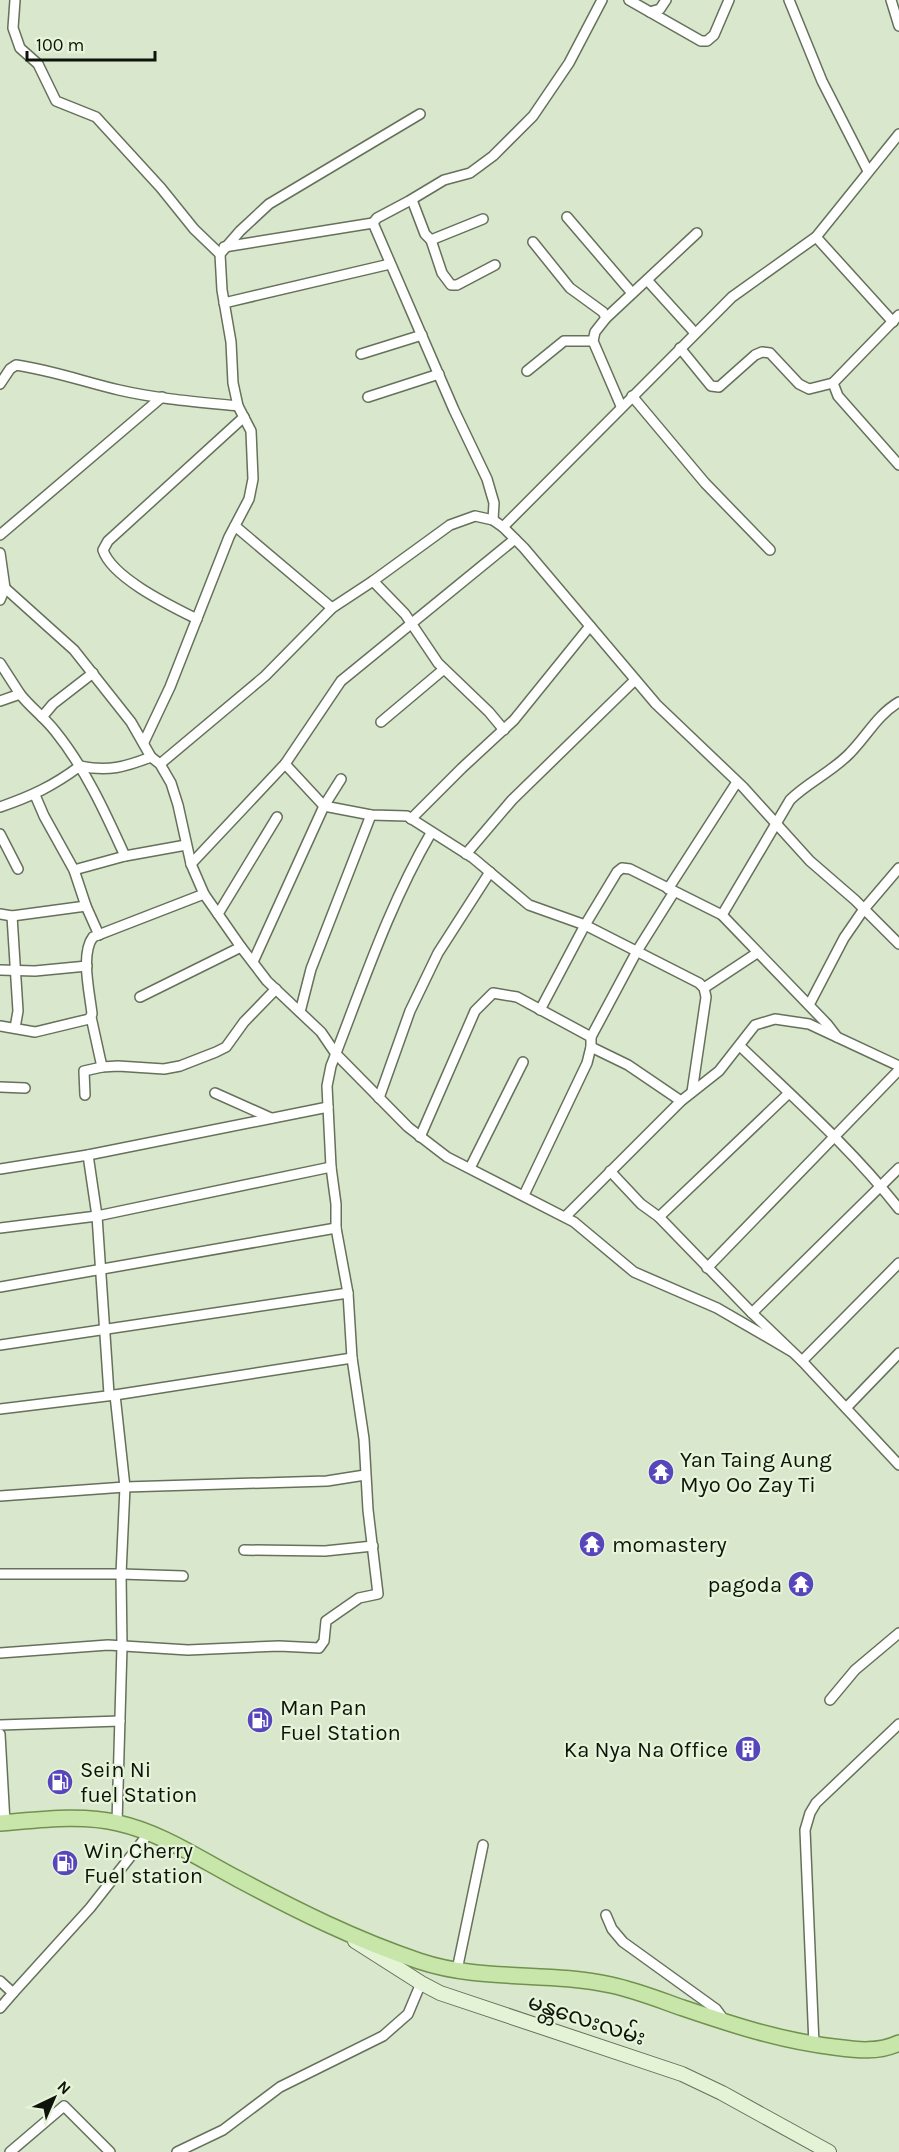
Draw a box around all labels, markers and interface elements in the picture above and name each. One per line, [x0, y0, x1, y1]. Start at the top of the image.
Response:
scale bar [27, 24, 154, 62]
text: 100 m [36, 34, 84, 56]
place label: Yan Taing Aung Myo Oo Zay Ti [680, 1447, 832, 1498]
temple icon: Yan Taing Aung Myo Oo Zay Ti [646, 1457, 676, 1487]
temple icon: momastery [577, 1529, 607, 1559]
place label: momastery [612, 1532, 727, 1558]
temple icon: pagoda [786, 1569, 816, 1599]
place label: pagoda [707, 1572, 782, 1598]
place label: Man Pan Fuel Station [280, 1695, 401, 1746]
fuel station icon: Man Pan Fuel Station [245, 1705, 275, 1735]
building icon: Ka Nya Na Office [733, 1734, 763, 1764]
place label: Ka Nya Na Office [564, 1737, 728, 1763]
place label: Sein Ni fuel Station [80, 1757, 197, 1808]
fuel station icon: Sein Ni fuel Station [45, 1767, 75, 1797]
place label: Win Cherry Fuel station [84, 1838, 203, 1889]
fuel station icon: Win Cherry Fuel station [50, 1848, 80, 1878]
street label: မန္တလေးလမ်း [523, 1986, 650, 2055]
north arrow [24, 2068, 84, 2128]
text: N [53, 2077, 75, 2098]

